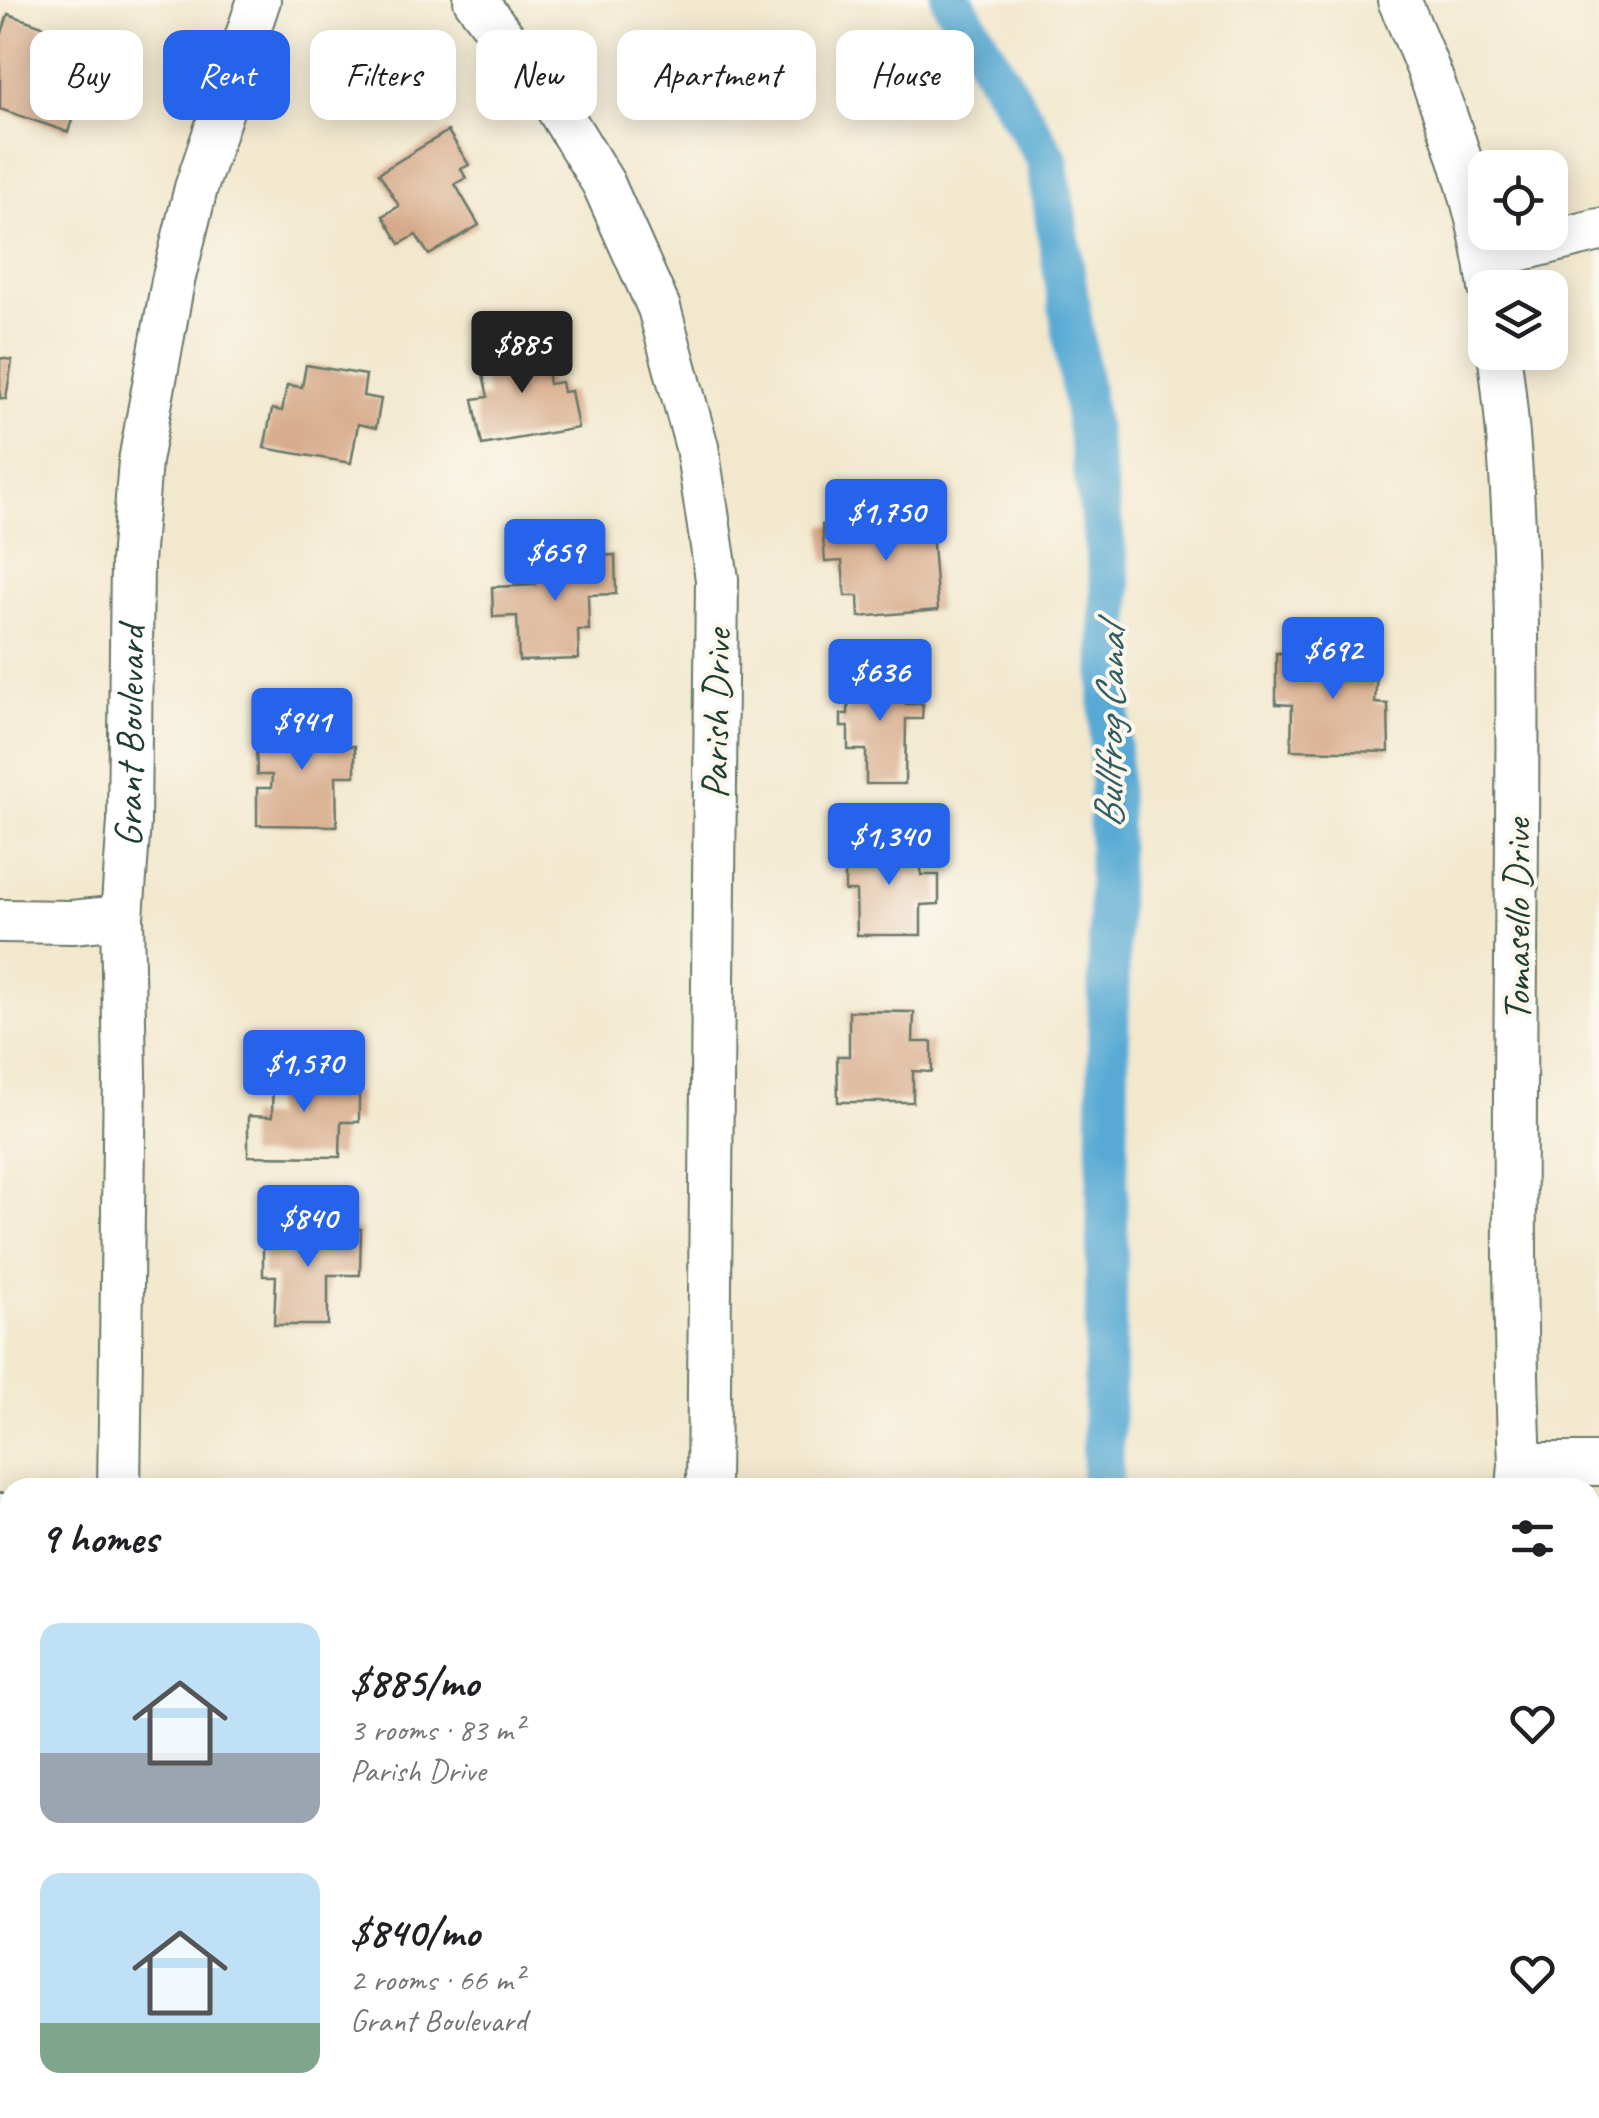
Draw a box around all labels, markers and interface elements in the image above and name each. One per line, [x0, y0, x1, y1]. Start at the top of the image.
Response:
chip: Buy [30, 30, 143, 120]
chip: Rent [163, 30, 290, 120]
chip: Filters [310, 30, 456, 120]
chip: New [476, 30, 597, 120]
chip: Apartment [617, 30, 816, 120]
chip: House [836, 30, 974, 120]
map controls [1468, 150, 1568, 370]
button: locate [1468, 150, 1568, 250]
button: layers [1468, 270, 1568, 370]
pin: $885 [463, 311, 581, 396]
text: $885 [493, 323, 551, 364]
pin: $1,750 [805, 479, 967, 564]
text: $1,750 [847, 491, 925, 532]
pin: $659 [496, 519, 614, 604]
text: $659 [526, 531, 584, 572]
water label: Bullfrog Canal [1082, 613, 1138, 829]
pin: $692 [1274, 617, 1392, 702]
street label: Grant Boulevard [102, 619, 156, 848]
street label: Parish Drive [690, 626, 743, 799]
text: $692 [1304, 629, 1362, 670]
pin: $636 [821, 639, 939, 724]
text: $636 [851, 651, 909, 692]
pin: $941 [243, 688, 361, 773]
text: $941 [273, 700, 331, 741]
pin: $1,340 [808, 803, 970, 888]
text: $1,340 [850, 815, 928, 856]
street label: Tomasello Drive [1492, 816, 1542, 1021]
pin: $1,570 [223, 1030, 385, 1115]
text: $1,570 [265, 1042, 343, 1083]
pin: $840 [249, 1185, 367, 1270]
text: $840 [279, 1197, 337, 1238]
icon: filters [1505, 1511, 1560, 1566]
text: 9 homes [40, 1512, 158, 1565]
text: $885/mo [350, 1656, 479, 1709]
icon: home [120, 1663, 240, 1783]
icon: heart [1505, 1696, 1560, 1751]
text: 3 rooms · 83 m² [350, 1709, 523, 1750]
text: Parish Drive [350, 1750, 486, 1791]
text: $840/mo [350, 1906, 479, 1959]
icon: home [120, 1913, 240, 2033]
icon: heart [1505, 1946, 1560, 2001]
text: 2 rooms · 66 m² [350, 1959, 523, 2000]
text: Grant Boulevard [350, 2000, 527, 2041]

